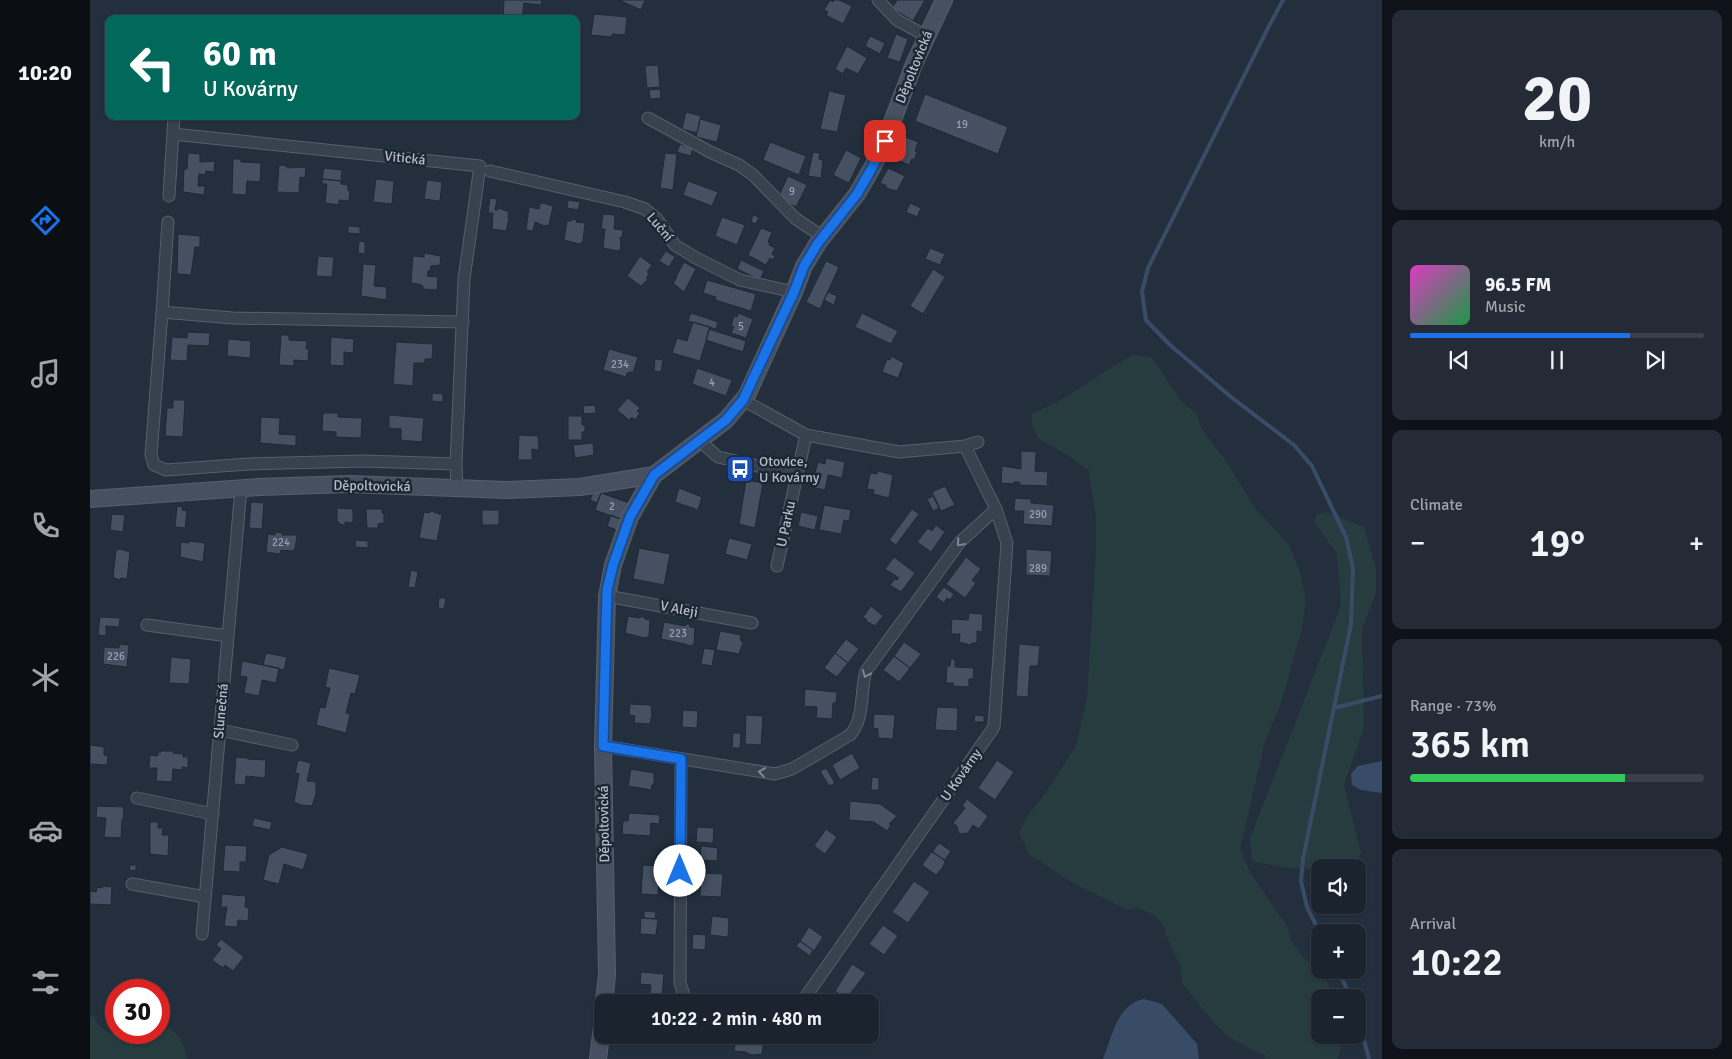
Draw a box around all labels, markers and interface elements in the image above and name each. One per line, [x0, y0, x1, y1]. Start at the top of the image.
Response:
street label: Děpoltovická [892, 28, 936, 106]
text: 60 m [203, 32, 277, 75]
icon: left [120, 35, 185, 100]
text: 10:20 [18, 59, 72, 86]
text: 20 [1522, 59, 1592, 139]
text: U Kovárny [203, 75, 298, 102]
house number: 19 [956, 118, 968, 131]
pin [864, 120, 906, 162]
icon: arrive [871, 127, 899, 155]
text: km/h [1539, 132, 1575, 152]
street label: Vitická [384, 147, 426, 169]
house number: 9 [789, 185, 795, 198]
icon: directions [28, 203, 63, 238]
street label: Luční [643, 209, 677, 245]
text: 96.5 FM [1485, 273, 1551, 297]
text: Music [1485, 297, 1526, 317]
house number: 5 [738, 320, 744, 333]
icon: previous [1445, 346, 1473, 374]
icon: pause [1543, 346, 1571, 374]
icon: next [1641, 346, 1669, 374]
icon: music [28, 356, 63, 391]
house number: 234 [611, 358, 629, 371]
house number: 4 [709, 376, 715, 389]
place label: Otovice, U Kovárny [759, 453, 820, 486]
bus stop icon: Otovice, U Kovárny [725, 454, 755, 484]
street label: Děpoltovická [333, 477, 411, 495]
text: Climate [1410, 495, 1463, 515]
street label: U Parku [773, 499, 799, 549]
house number: 2 [609, 500, 615, 513]
icon: phone [28, 508, 63, 543]
house number: 290 [1029, 508, 1047, 521]
text: 19° [1529, 520, 1585, 567]
text: − [1410, 526, 1425, 560]
text: + [1689, 526, 1704, 560]
house number: 224 [272, 536, 290, 549]
one-way arrow [958, 537, 966, 546]
house number: 289 [1029, 562, 1047, 575]
street label: V Aleji [659, 597, 699, 621]
house number: 223 [669, 627, 687, 640]
house number: 226 [107, 650, 125, 663]
icon: climate [28, 660, 63, 695]
one-way arrow [861, 669, 872, 678]
street label: Slunečná [210, 683, 232, 739]
text: Range · 73% [1410, 696, 1496, 716]
text: 365 km [1410, 721, 1530, 768]
street label: U Kovárny [937, 745, 986, 805]
one-way arrow [758, 768, 767, 778]
street label: Děpoltovická [595, 785, 613, 863]
icon: car [28, 813, 63, 848]
position arrow [653, 844, 705, 896]
map controls [1311, 859, 1366, 1044]
button: sound [1311, 859, 1366, 914]
text: Arrival [1410, 914, 1456, 934]
button: + [1311, 924, 1366, 979]
text: 10:22 [1410, 939, 1503, 986]
icon: filters [28, 965, 63, 1000]
speed limit sign: 30 [105, 979, 170, 1044]
button: − [1311, 989, 1366, 1044]
text: 10:22 · 2 min · 480 m [651, 1007, 822, 1031]

